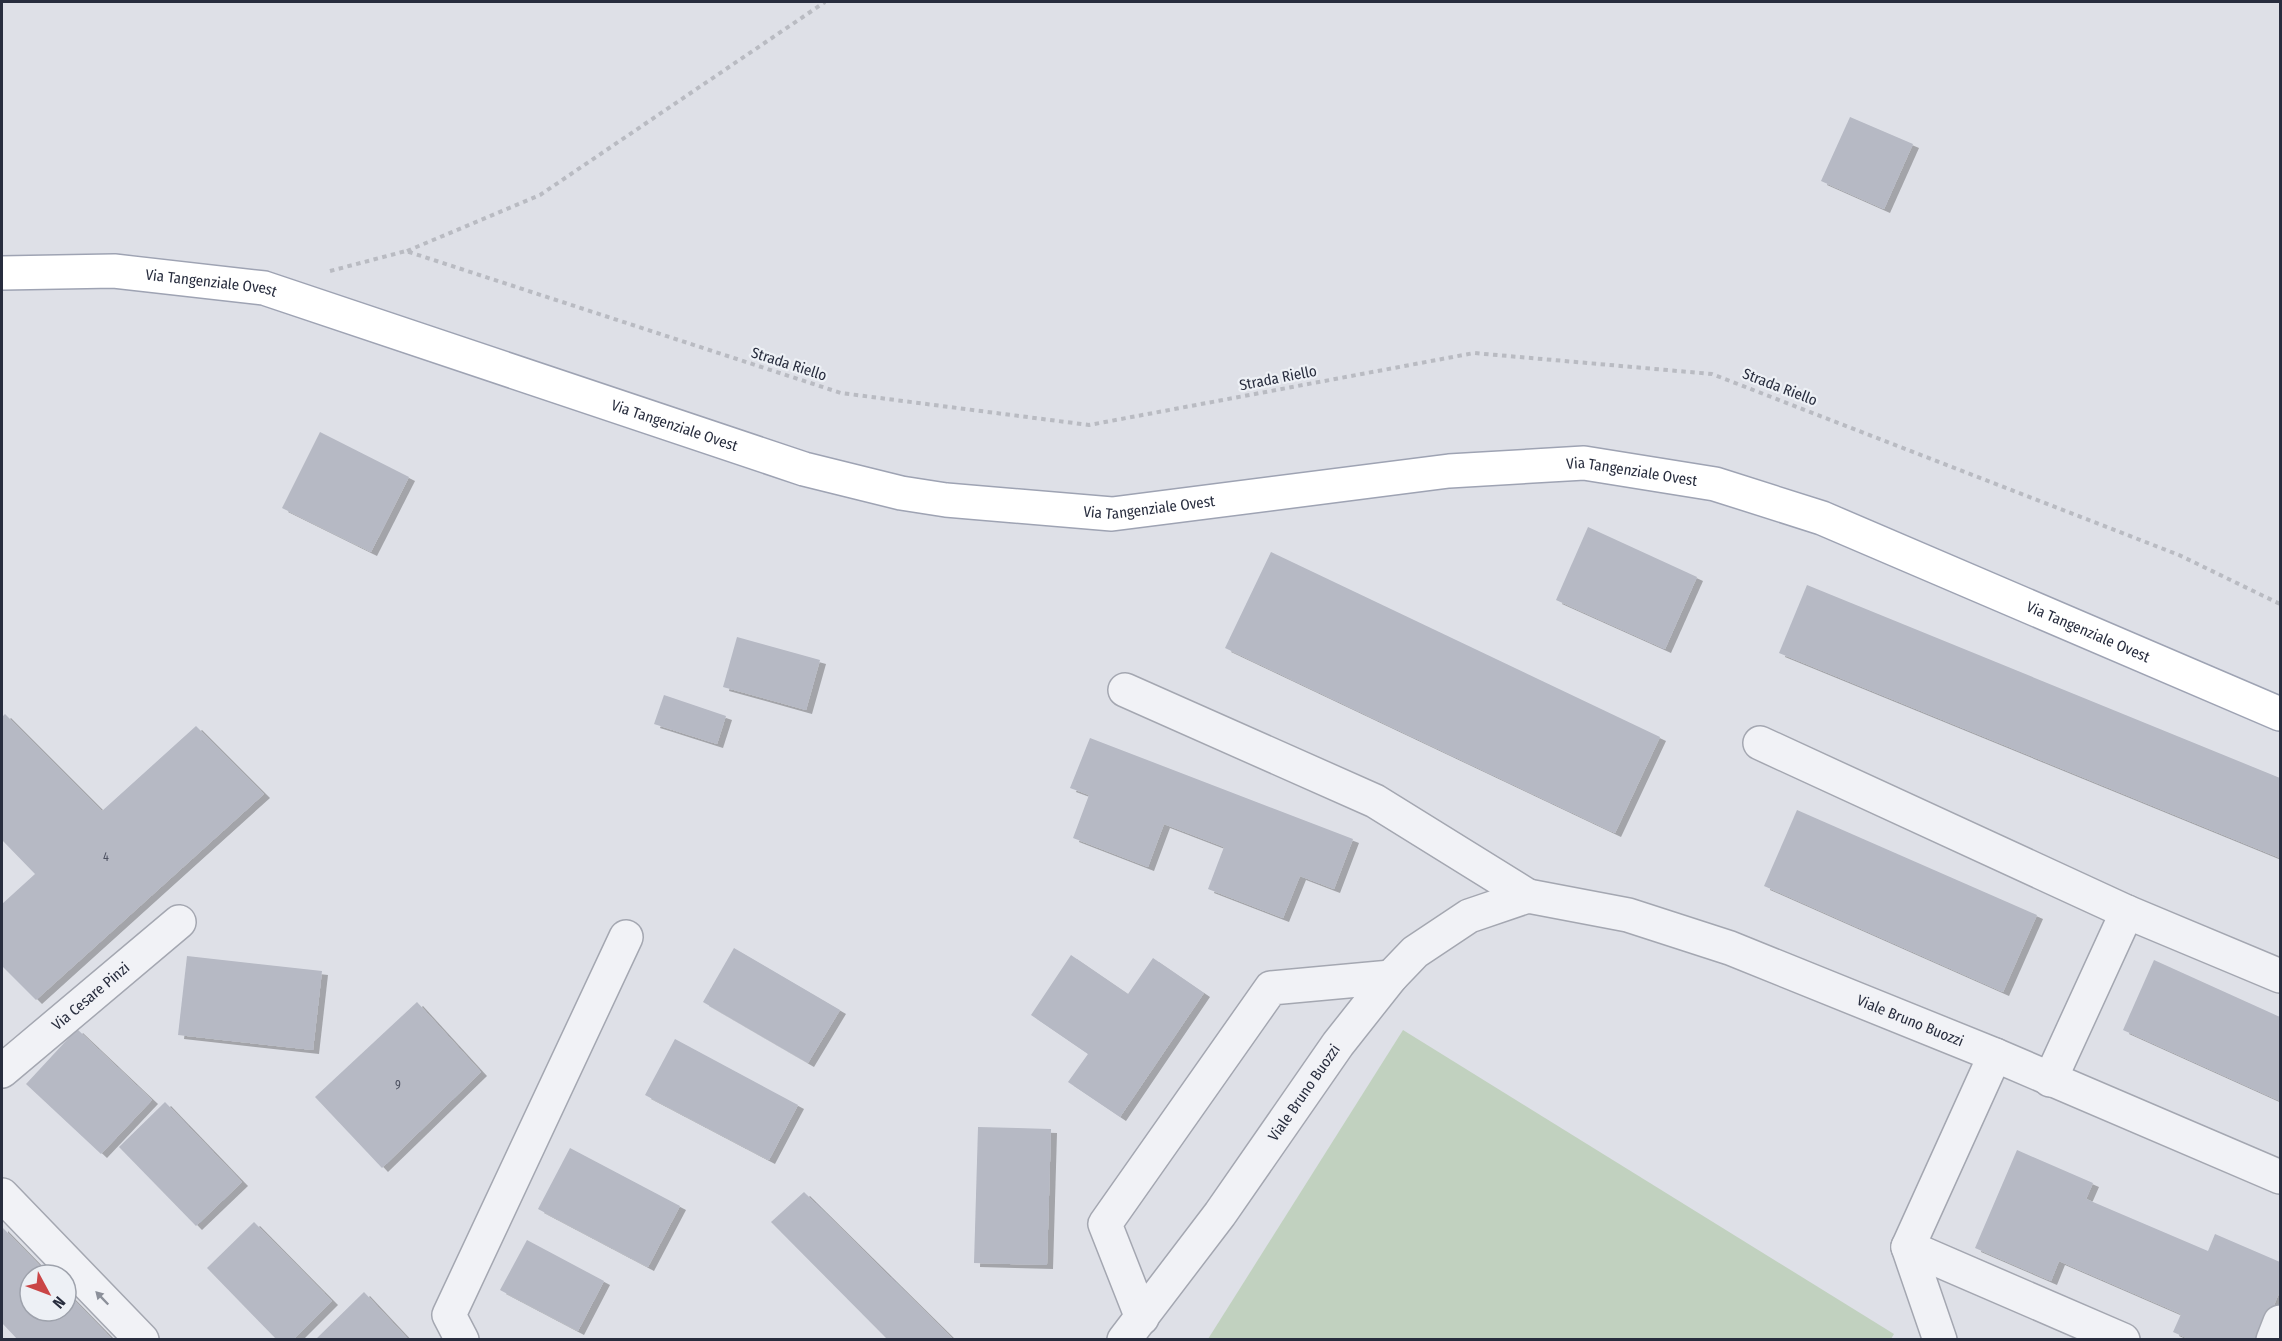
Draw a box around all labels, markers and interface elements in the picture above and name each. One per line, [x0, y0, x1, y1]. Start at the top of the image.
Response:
street label: Via Tangenziale Ovest [145, 266, 280, 301]
street label: Strada Riello [749, 343, 829, 385]
street label: Strada Riello [1238, 362, 1318, 394]
street label: Strada Riello [1740, 365, 1820, 410]
street label: Via Tangenziale Ovest [609, 396, 740, 455]
street label: Via Tangenziale Ovest [1566, 454, 1699, 490]
street label: Via Tangenziale Ovest [1083, 492, 1216, 523]
street label: Via Tangenziale Ovest [2024, 598, 2153, 666]
house number: 4 [103, 850, 109, 864]
street label: Via Cesare Pinzi [48, 959, 133, 1034]
street label: Viale Bruno Buozzi [1854, 991, 1966, 1050]
street label: Viale Bruno Buozzi [1264, 1041, 1344, 1145]
house number: 9 [395, 1078, 401, 1092]
north arrow [18, 1263, 78, 1323]
one-way arrow [95, 1291, 109, 1305]
text: N [49, 1293, 69, 1312]

